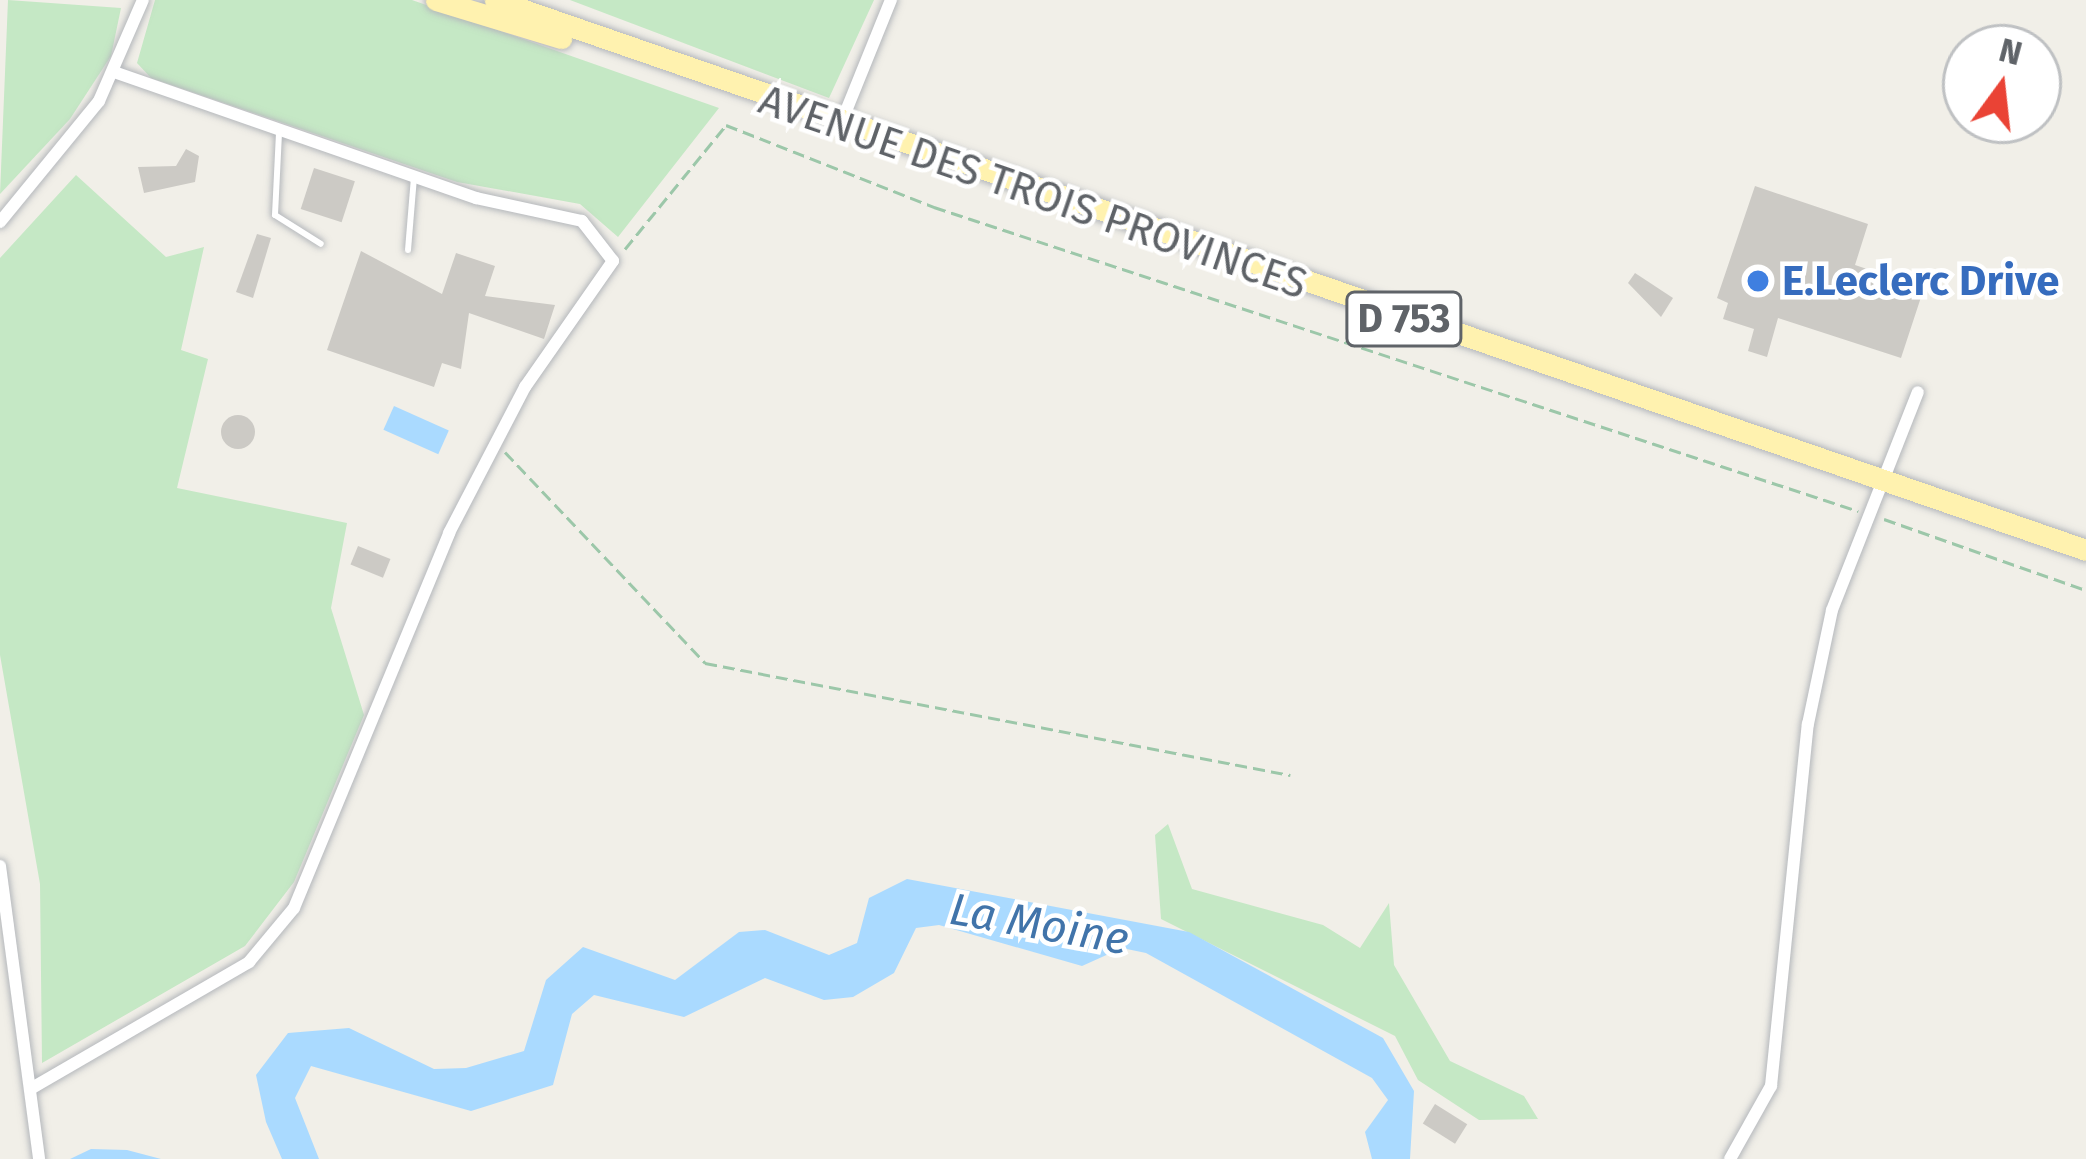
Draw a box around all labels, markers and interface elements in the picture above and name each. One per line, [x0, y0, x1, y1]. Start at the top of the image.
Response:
north arrow [1942, 24, 2062, 144]
text: N [1995, 30, 2026, 74]
street label: AVENUE DES TROIS PROVINCES [753, 74, 1313, 310]
place label: E.Leclerc Drive [1782, 256, 2059, 306]
marker: E.Leclerc Drive [1745, 268, 1771, 294]
road number: D 753 [1344, 286, 1464, 352]
water label: La Moine [945, 883, 1133, 967]

